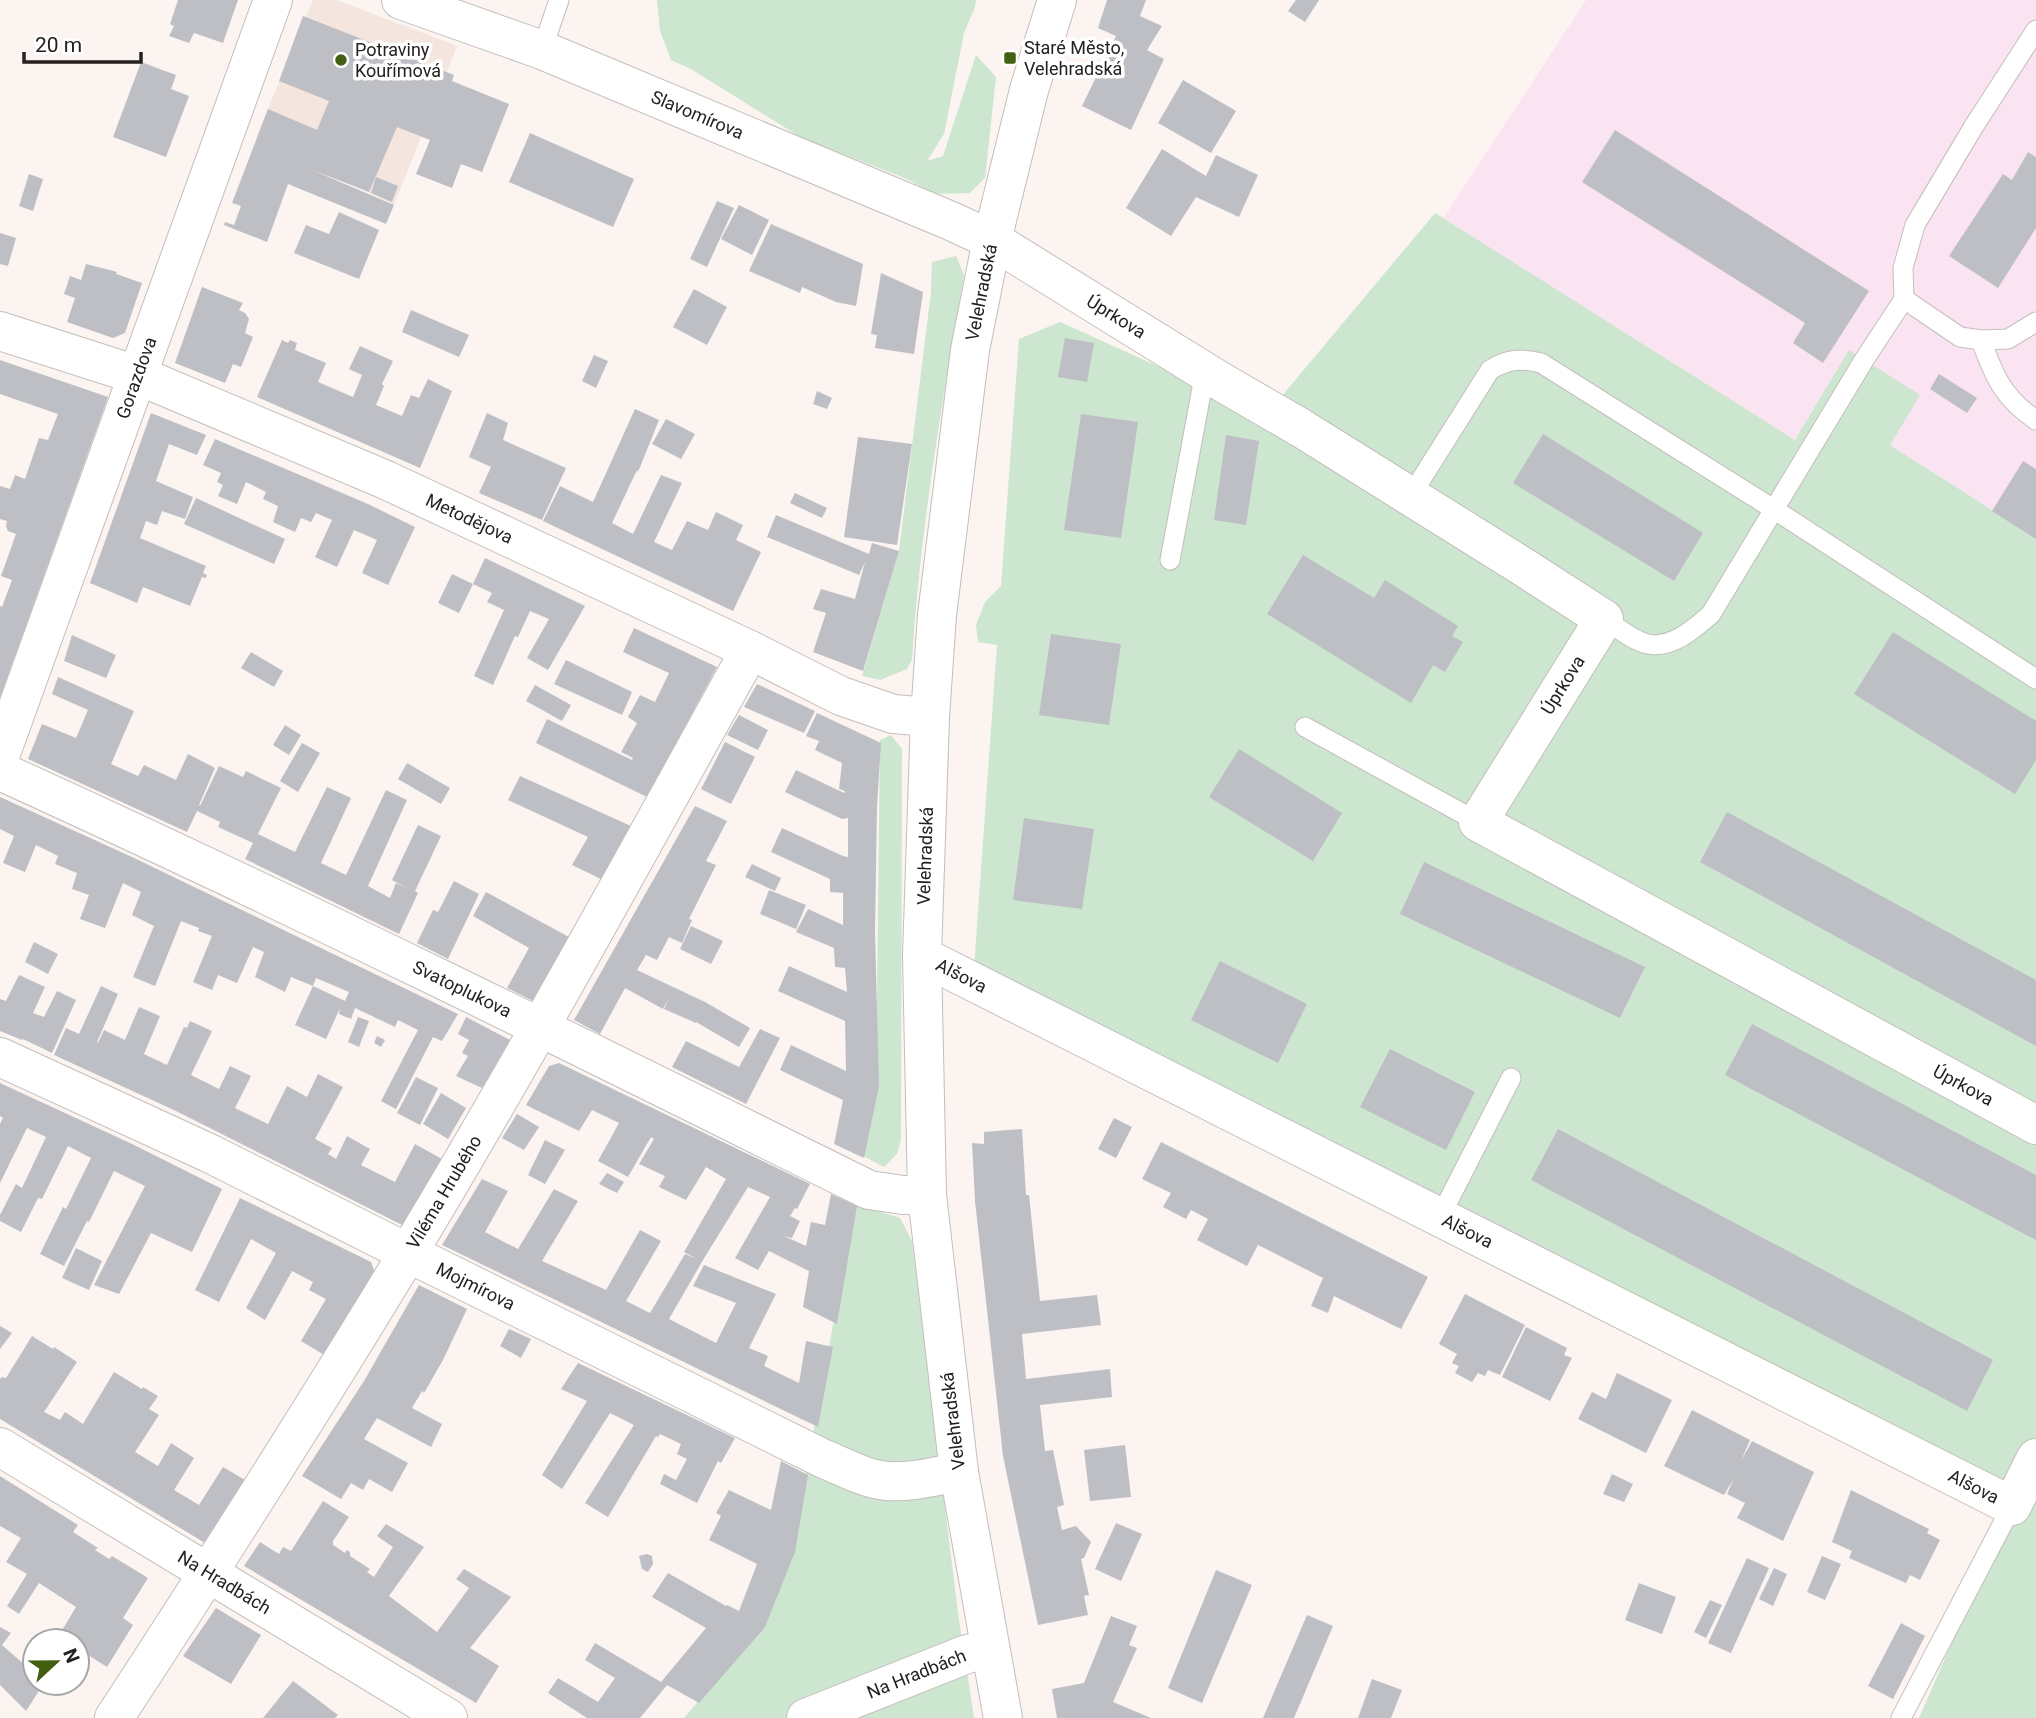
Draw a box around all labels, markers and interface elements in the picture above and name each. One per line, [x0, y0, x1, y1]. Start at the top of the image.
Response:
scale bar [24, 21, 142, 65]
text: 20 m [35, 33, 82, 57]
place label: Staré Město, Velehradská [1024, 37, 1124, 79]
place label: Potraviny Kouřímová [355, 39, 441, 81]
marker: Staré Město, Velehradská [1002, 50, 1018, 66]
marker: Potraviny Kouřímová [333, 52, 349, 68]
street label: Slavomírova [648, 86, 747, 143]
street label: Velehradská [961, 242, 1001, 343]
street label: Úprkova [1083, 290, 1150, 342]
street label: Gorazdova [112, 334, 160, 422]
street label: Metodějova [423, 489, 516, 548]
street label: Úprkova [1536, 651, 1589, 718]
street label: Velehradská [913, 806, 937, 905]
street label: Alšova [933, 954, 990, 997]
street label: Svatoplukova [409, 956, 515, 1022]
street label: Úprkova [1930, 1060, 1997, 1110]
street label: Viléma Hrubého [402, 1131, 486, 1253]
street label: Alšova [1439, 1209, 1497, 1252]
street label: Mojmírova [433, 1258, 518, 1314]
street label: Velehradská [936, 1371, 969, 1471]
street label: Alšova [1945, 1465, 2003, 1508]
street label: Na Hradbách [174, 1546, 275, 1618]
north arrow [21, 1627, 91, 1697]
street label: Na Hradbách [864, 1644, 969, 1703]
text: N [58, 1645, 84, 1666]

